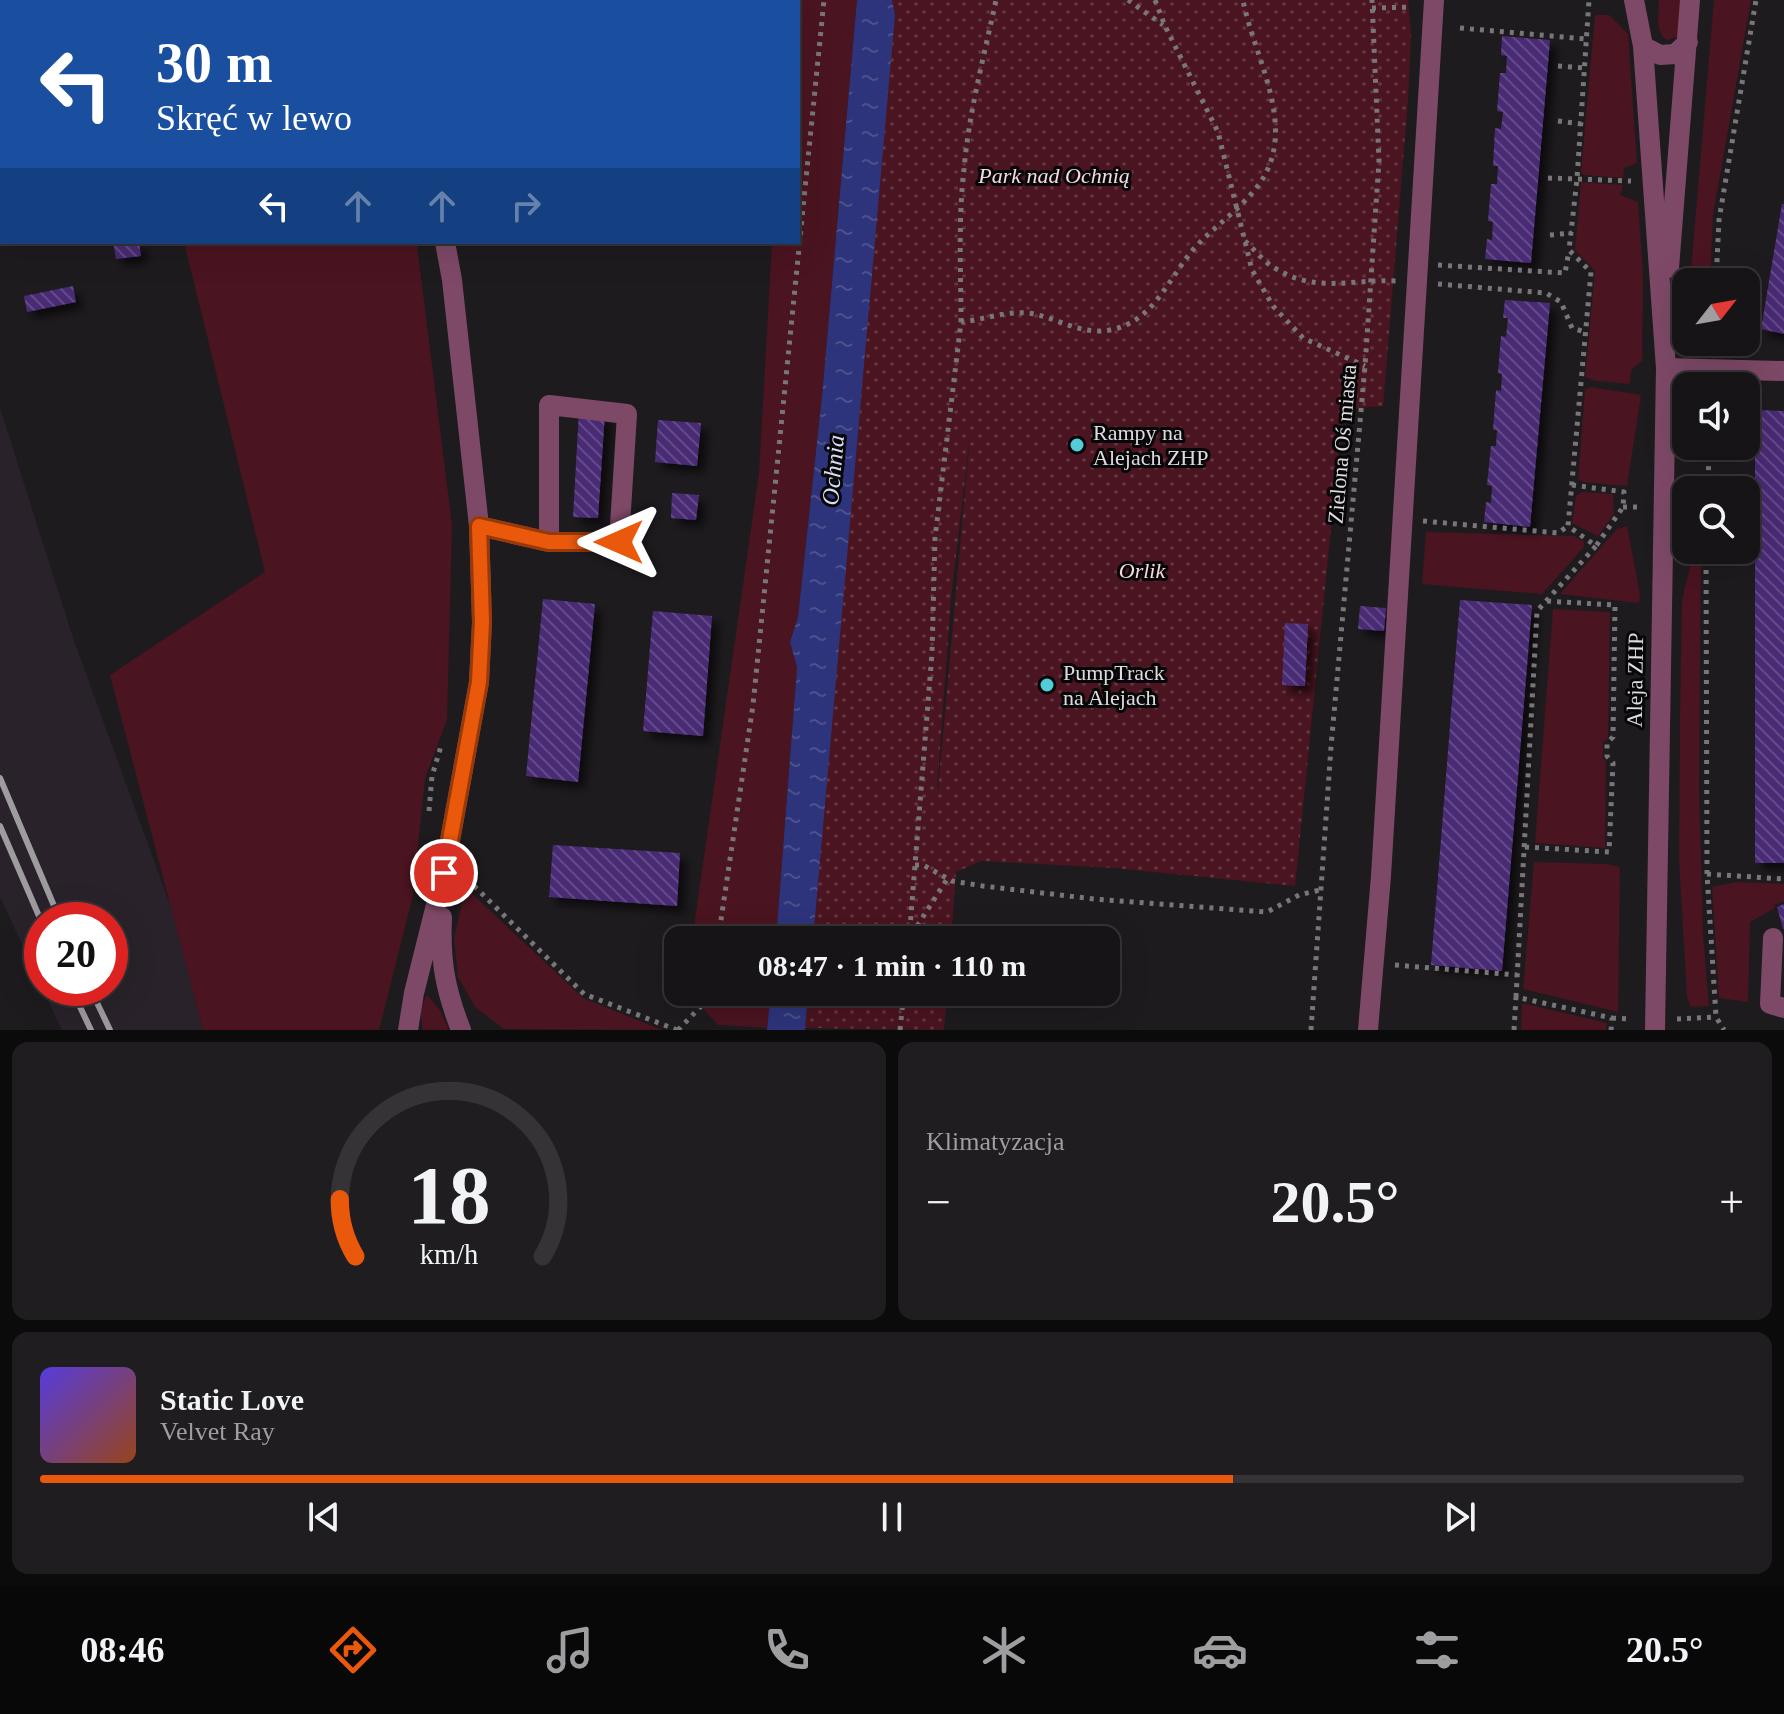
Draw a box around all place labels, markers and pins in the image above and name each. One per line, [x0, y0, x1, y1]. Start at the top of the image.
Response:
place label: Rampy na Alejach ZHP [1093, 420, 1208, 470]
marker: Rampy na Alejach ZHP [1068, 436, 1086, 454]
place label: PumpTrack na Alejach [1063, 660, 1165, 710]
marker: PumpTrack na Alejach [1038, 676, 1056, 694]
pin [410, 839, 478, 907]

